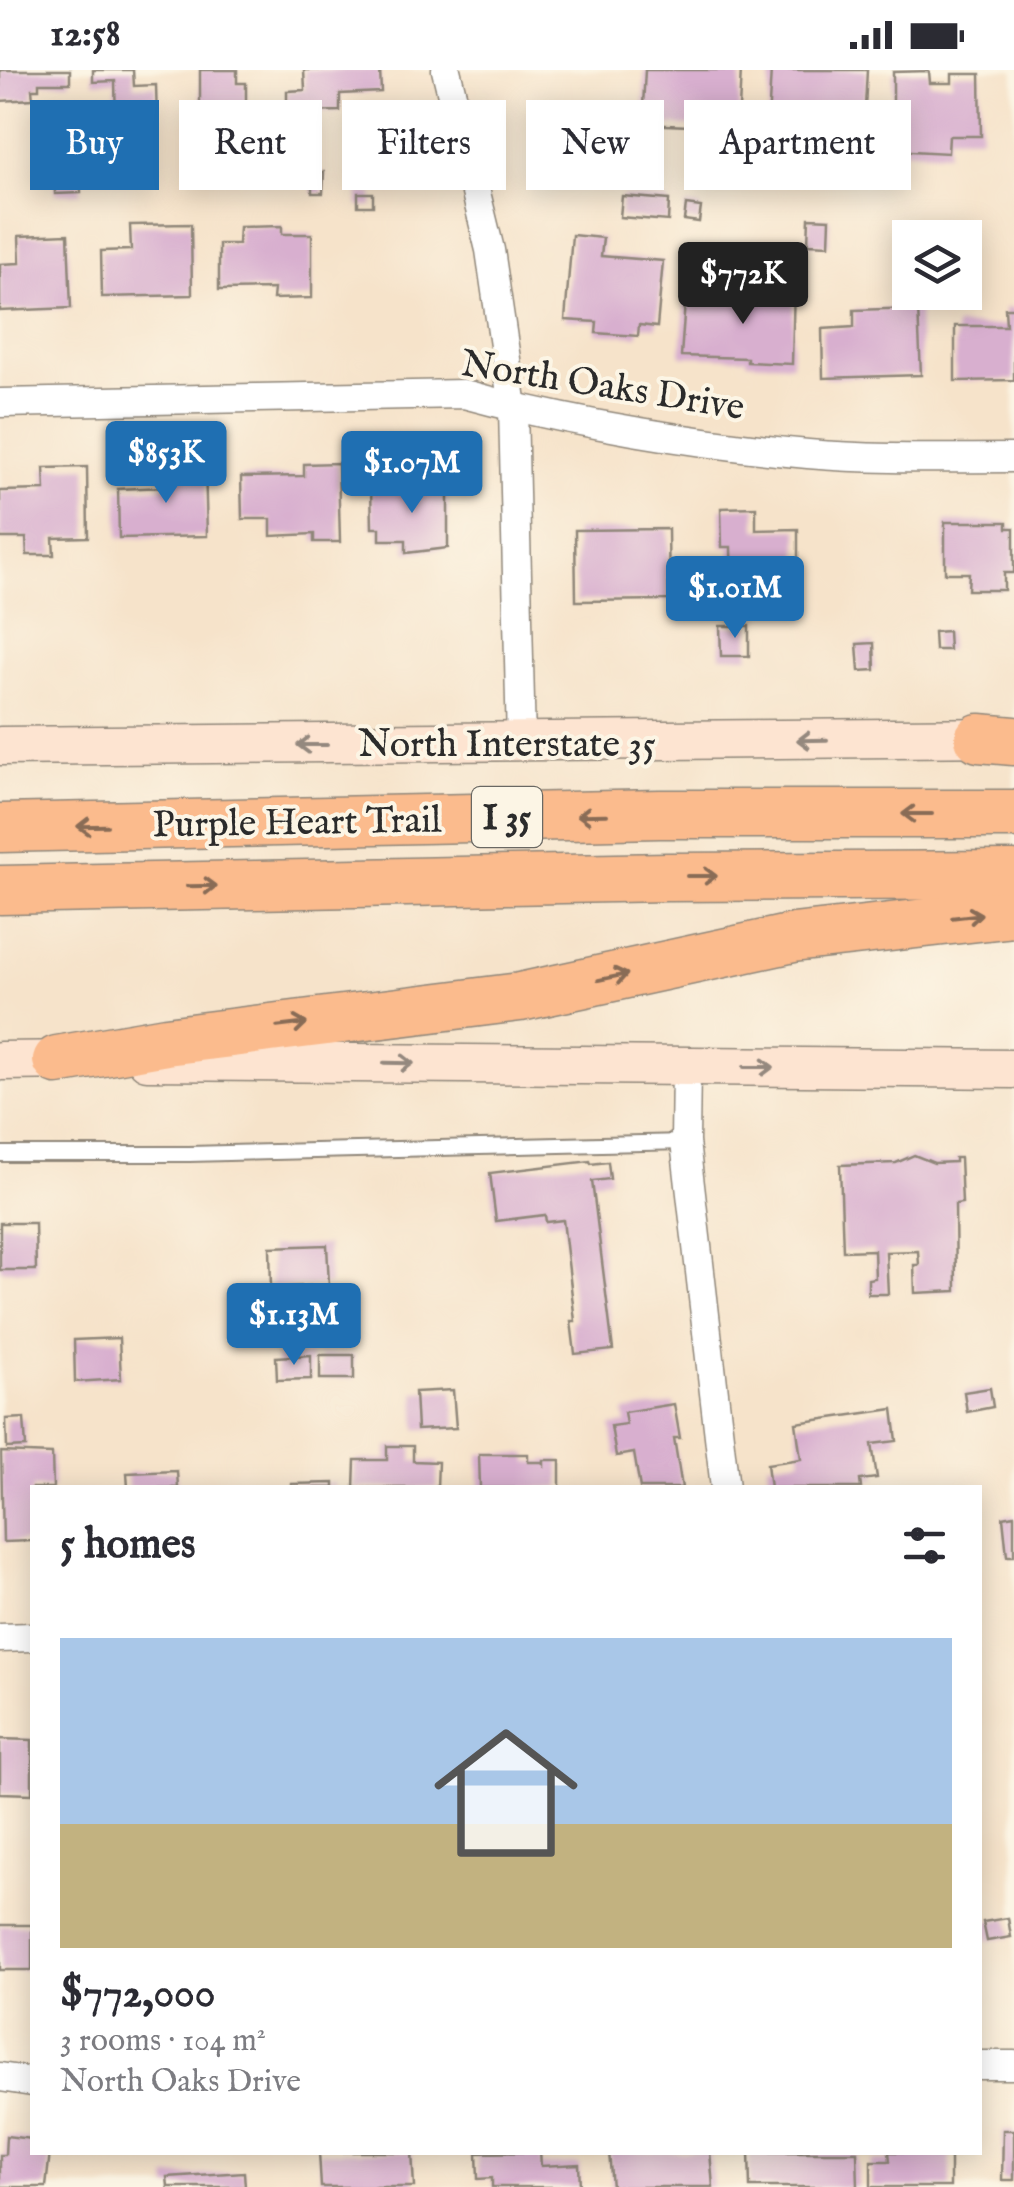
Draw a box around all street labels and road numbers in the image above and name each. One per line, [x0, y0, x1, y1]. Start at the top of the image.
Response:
street label: North Oaks Drive [457, 341, 748, 433]
street label: North Interstate 35 [358, 722, 656, 770]
road number: I 35 [472, 787, 542, 847]
street label: Purple Heart Trail [152, 797, 443, 851]

